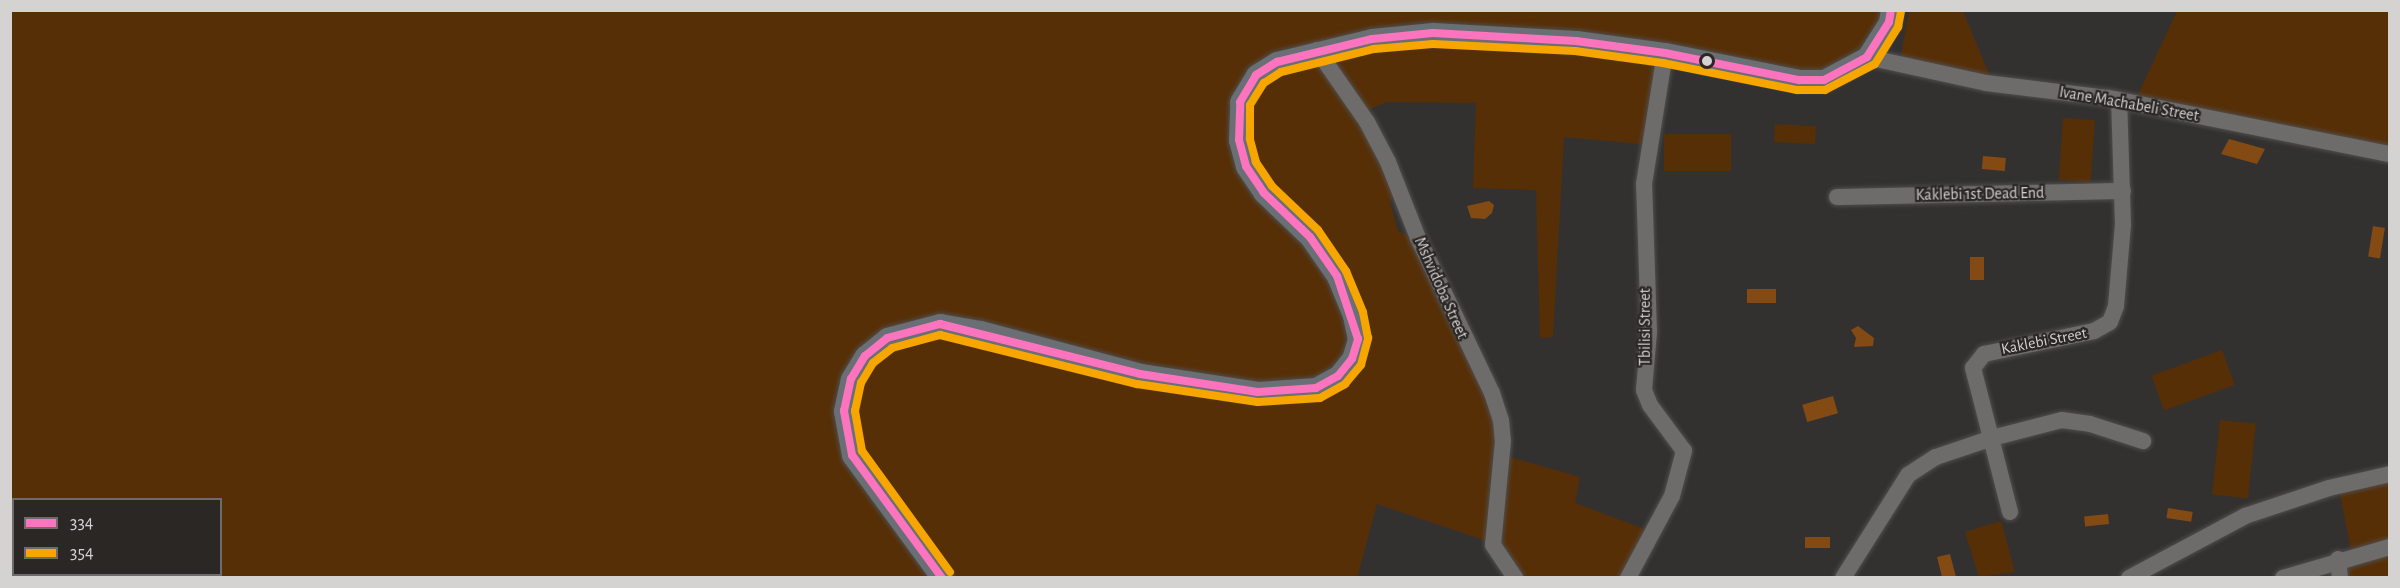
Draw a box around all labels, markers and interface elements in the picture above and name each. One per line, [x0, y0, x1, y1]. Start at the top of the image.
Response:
unlabelled marker [1701, 55, 1713, 67]
street label: Ivane Machabeli Street [2058, 82, 2200, 126]
street label: Kaklebi 1st Dead End [1916, 183, 2044, 205]
street label: Mshvidoba Street [1410, 234, 1472, 342]
street label: Tbilisi Street [1635, 288, 1655, 366]
street label: Kaklebi Street [1999, 323, 2089, 359]
legend [12, 498, 222, 576]
text: 334 [70, 514, 94, 532]
text: 354 [70, 544, 94, 562]

